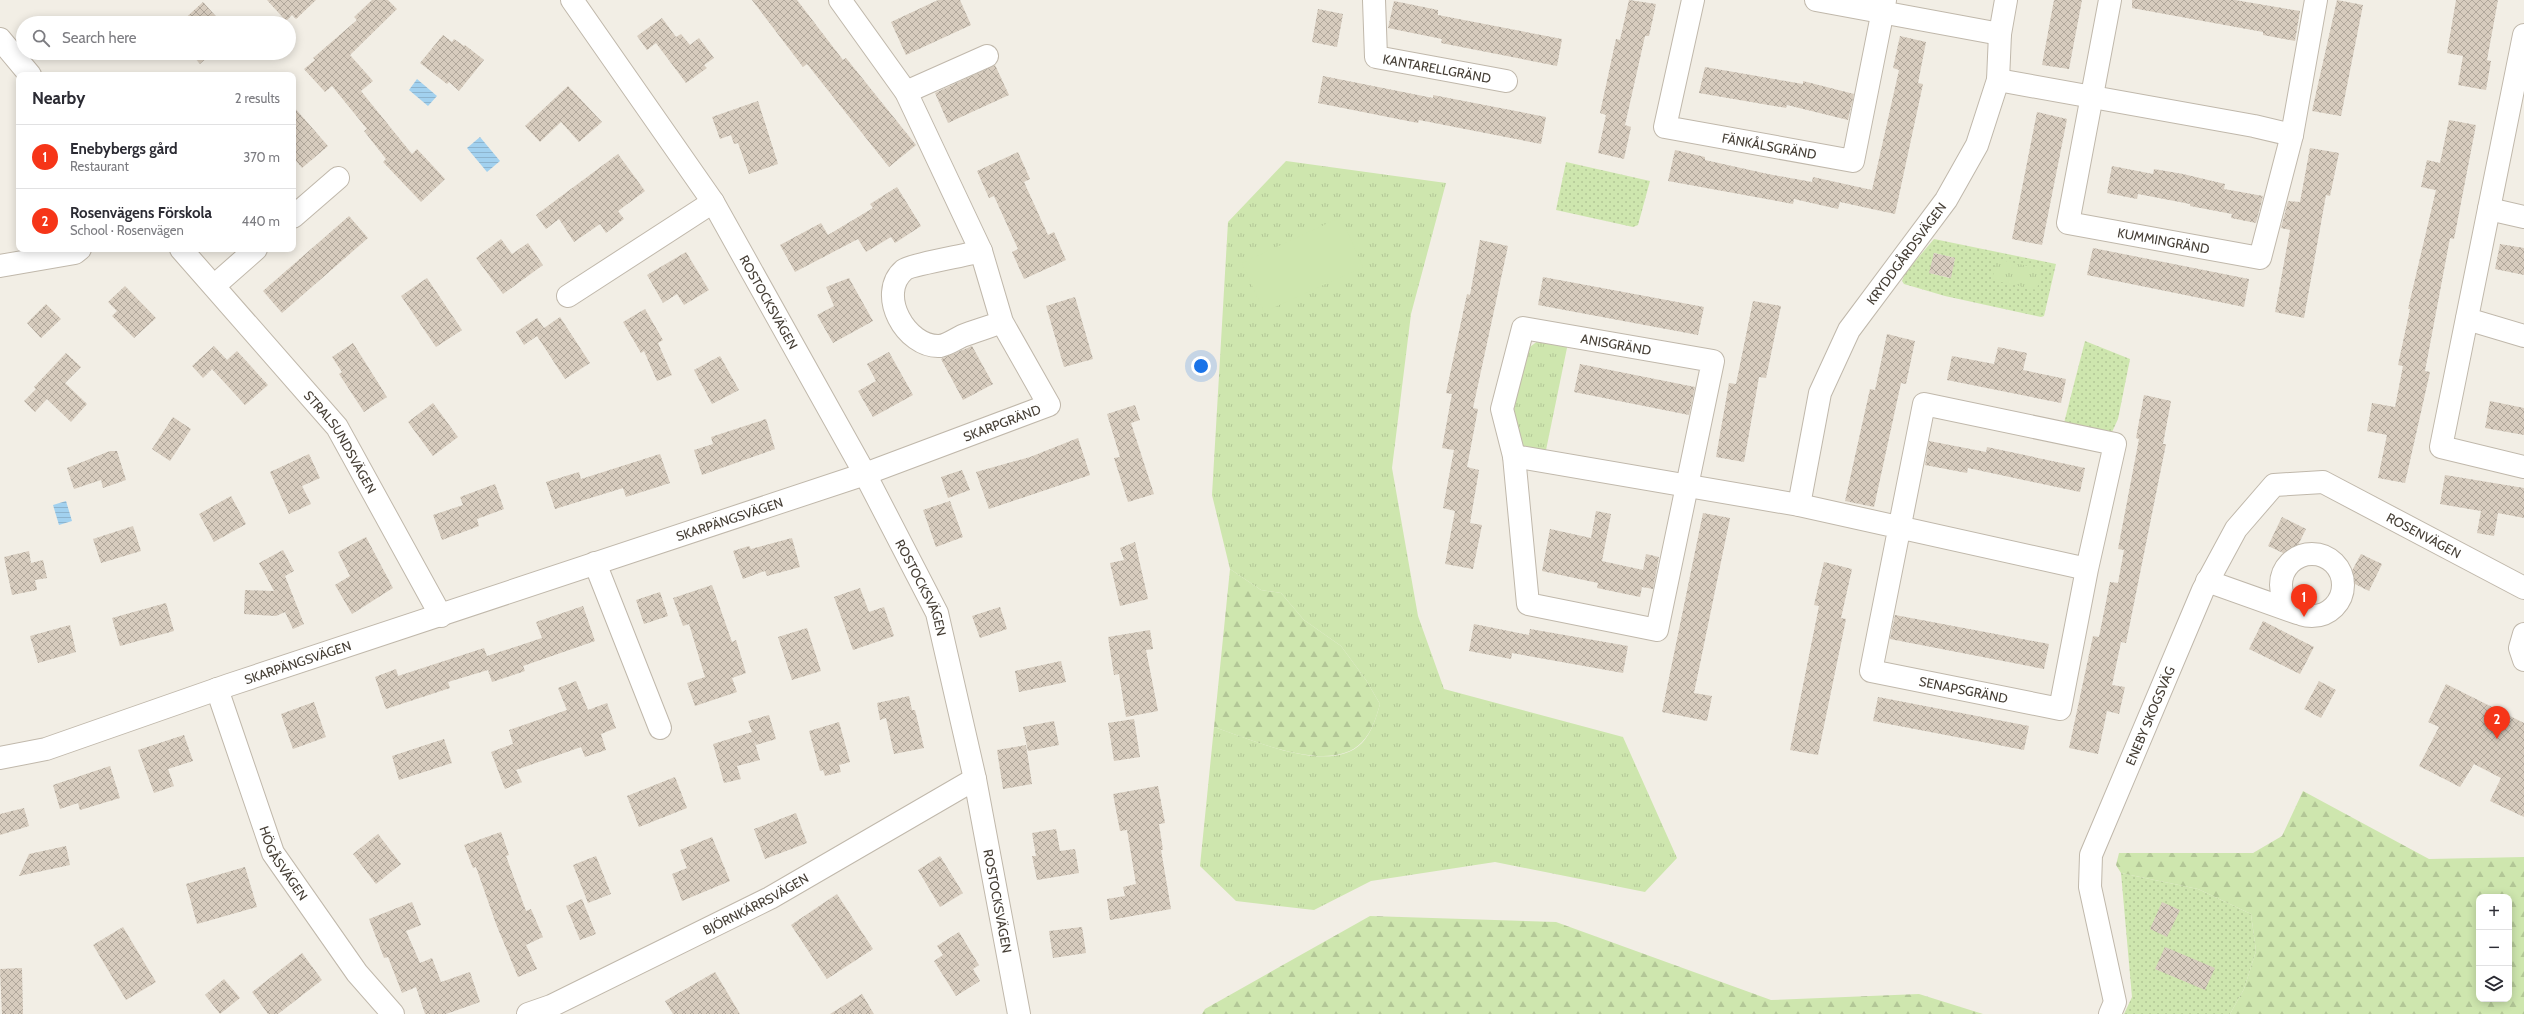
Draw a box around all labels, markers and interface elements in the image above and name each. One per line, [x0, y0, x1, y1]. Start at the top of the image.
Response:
search box [16, 16, 296, 60]
icon: search [30, 27, 52, 49]
text: Search here [62, 29, 137, 47]
street label: KANTARELLGRÄND [1382, 50, 1492, 86]
text: Nearby [32, 88, 85, 108]
text: 2 results [235, 90, 280, 106]
street label: FÄNKÅLSGRÄND [1721, 129, 1818, 162]
text: Enebybergs gård [70, 140, 178, 158]
text: 1 [43, 149, 47, 165]
text: 370 m [243, 149, 280, 165]
text: Restaurant [70, 158, 129, 174]
street label: KRYDDGÅRDSVÄGEN [1863, 199, 1950, 307]
text: Rosenvägens Förskola [70, 204, 212, 222]
text: 2 [42, 213, 48, 229]
text: 440 m [242, 213, 280, 229]
text: School · Rosenvägen [70, 222, 184, 238]
street label: KUMMINGRÄND [2116, 224, 2211, 257]
street label: ROSTOCKSVÄGEN [736, 252, 802, 352]
street label: ANISGRÄND [1580, 330, 1652, 358]
your location [1191, 356, 1211, 376]
street label: STRALSUNDSVÄGEN [301, 387, 380, 496]
street label: SKARPGRÄND [961, 401, 1043, 444]
street label: SKARPÄNGSVÄGEN [674, 494, 785, 544]
street label: ROSENVÄGEN [2384, 509, 2464, 561]
street label: ROSTOCKSVÄGEN [892, 536, 950, 637]
pin: 1 [2291, 584, 2317, 617]
street label: SKARPÄNGSVÄGEN [242, 637, 353, 687]
street label: ENEBY SKOGSVÄG [2122, 663, 2178, 768]
street label: SENAPSGRÄND [1918, 673, 2009, 706]
pin: 2 [2484, 706, 2510, 739]
street label: HÖGÅSVÄGEN [256, 824, 311, 903]
street label: ROSTOCKSVÄGEN [980, 848, 1015, 954]
street label: BJÖRNKÄRRSVÄGEN [700, 869, 811, 938]
map controls [2476, 894, 2512, 1002]
button: + [2476, 894, 2512, 930]
button: − [2476, 930, 2512, 966]
button: layers [2476, 966, 2512, 1002]

